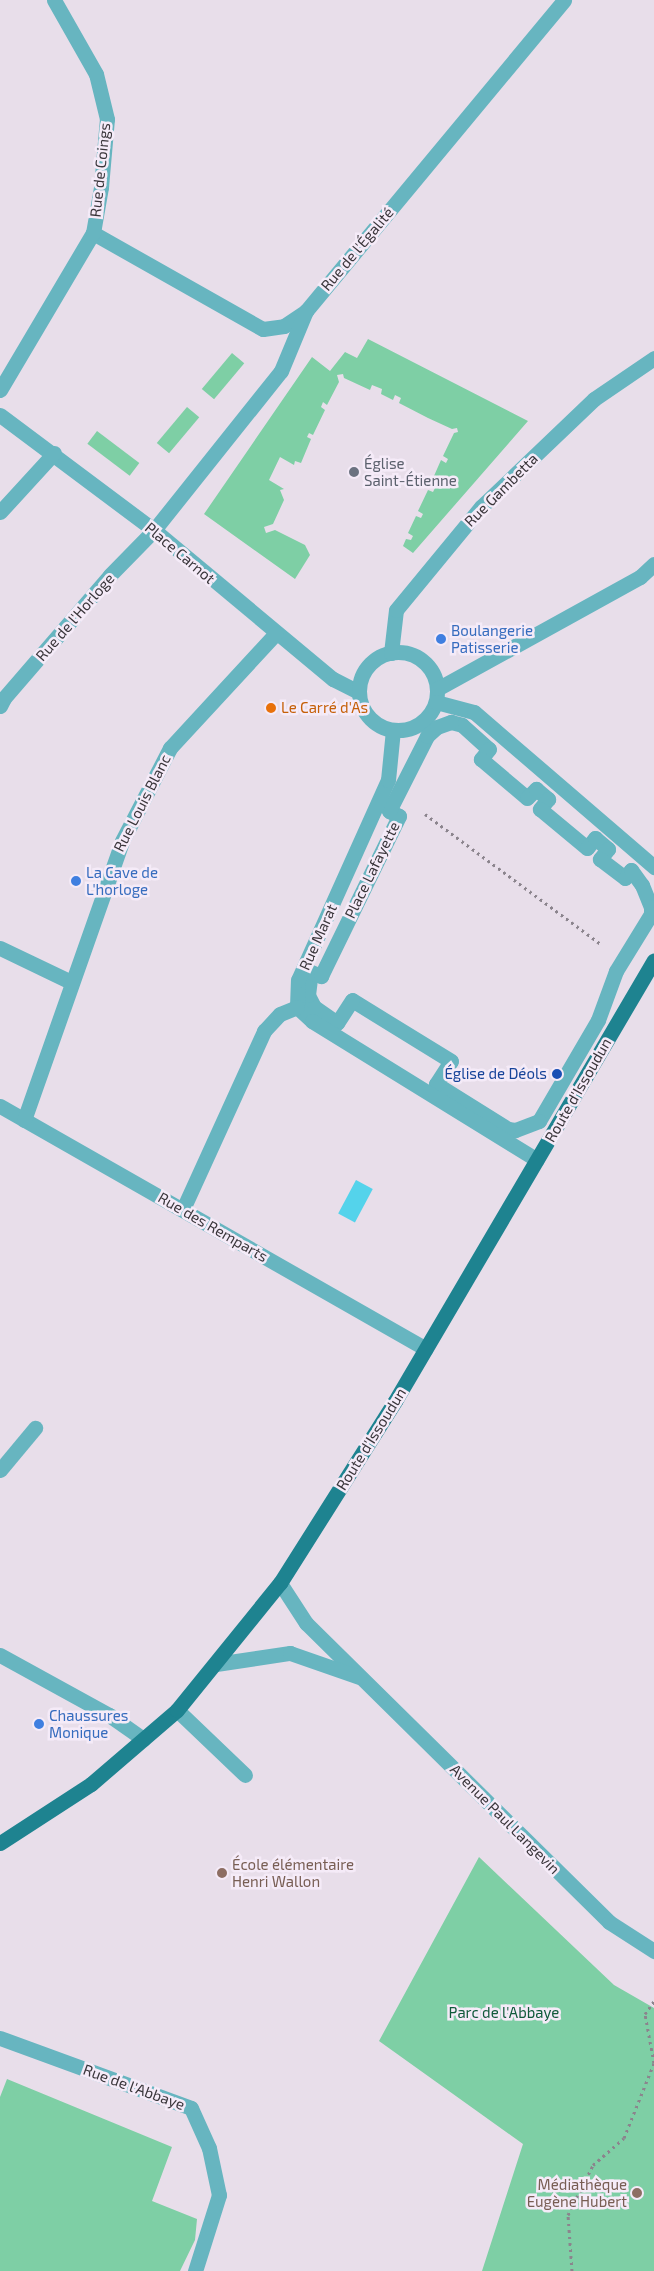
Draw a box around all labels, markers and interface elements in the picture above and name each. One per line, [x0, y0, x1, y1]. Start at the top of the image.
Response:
street label: Rue de Coings [86, 122, 114, 218]
street label: Rue de l'Égalité [317, 204, 397, 294]
street label: Rue Gambetta [461, 450, 541, 530]
place label: Église Saint-Étienne [364, 454, 457, 489]
marker: Église Saint-Étienne [348, 466, 360, 478]
street label: Place Carnot [141, 519, 219, 587]
street label: Rue de l'Horloge [32, 569, 118, 665]
place label: Boulangerie Patisserie [451, 621, 533, 656]
marker: Boulangerie Patisserie [435, 633, 447, 645]
place label: Le Carré d'As [281, 699, 368, 717]
marker: Le Carré d'As [265, 702, 277, 714]
street label: Rue Louis Blanc [110, 751, 174, 855]
street label: Place Lafayette [341, 819, 403, 921]
place label: La Cave de L'horloge [86, 863, 158, 898]
marker: La Cave de L'horloge [70, 875, 82, 887]
street label: Rue Marat [295, 901, 341, 973]
street label: Route d'Issoudun [541, 1035, 615, 1145]
place label: Église de Déols [444, 1065, 547, 1083]
marker: Église de Déols [551, 1068, 563, 1080]
street label: Rue des Remparts [155, 1188, 271, 1266]
street label: Route d'Issoudun [332, 1385, 410, 1493]
place label: Chaussures Monique [49, 1706, 128, 1741]
marker: Chaussures Monique [33, 1718, 45, 1730]
street label: Avenue Paul Langevin [446, 1760, 564, 1878]
place label: École élémentaire Henri Wallon [232, 1855, 354, 1890]
marker: École élémentaire Henri Wallon [216, 1867, 228, 1879]
park label: Parc de l'Abbaye [449, 2004, 559, 2022]
street label: Rue de l'Abbaye [81, 2060, 187, 2114]
place label: Médiathèque Eugène Hubert [527, 2175, 627, 2210]
marker: Médiathèque Eugène Hubert [631, 2187, 643, 2199]

